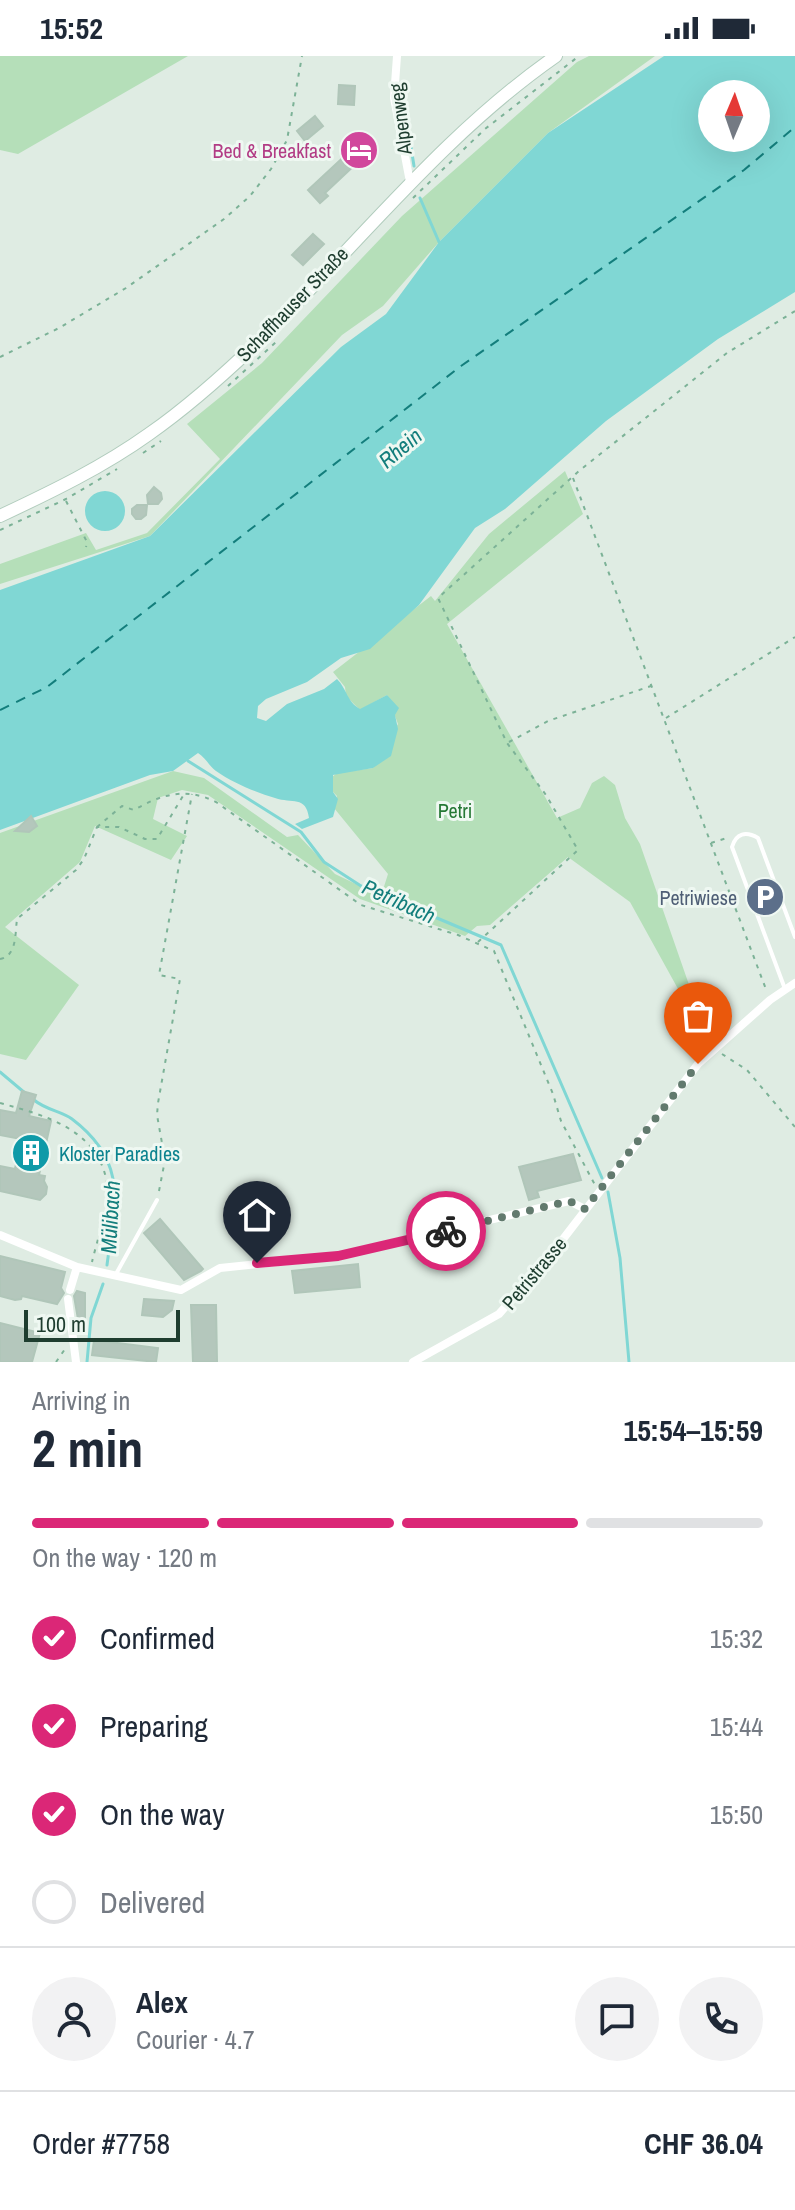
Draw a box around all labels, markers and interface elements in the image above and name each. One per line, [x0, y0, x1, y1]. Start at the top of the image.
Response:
text: 15:52 [40, 8, 103, 48]
north arrow [698, 80, 770, 152]
map controls [698, 80, 770, 152]
street label: Alpenweg [382, 82, 418, 157]
hotel icon: Bed & Breakfast [338, 129, 380, 171]
place label: Bed & Breakfast [212, 137, 331, 164]
street label: Schaffhauser Straße [230, 241, 354, 367]
water label: Rhein [372, 421, 428, 475]
park label: Petri [438, 797, 472, 824]
water label: Petribach [358, 872, 440, 930]
parking icon: Petriwiese [744, 876, 786, 918]
place label: Petriwiese [660, 884, 737, 911]
pin [664, 982, 732, 1064]
icon: bag [676, 994, 720, 1038]
building icon: Kloster Paradies [10, 1132, 52, 1174]
place label: Kloster Paradies [59, 1140, 180, 1167]
water label: Mülibach [93, 1180, 127, 1254]
pin [223, 1181, 291, 1263]
courier [406, 1191, 486, 1271]
icon: home [235, 1193, 279, 1237]
icon: bike [424, 1209, 468, 1253]
street label: Petristrasse [496, 1231, 572, 1315]
scale bar [24, 1306, 180, 1342]
text: 100 m [36, 1309, 86, 1339]
text: Arriving in [32, 1383, 130, 1418]
text: 15:54–15:59 [624, 1410, 763, 1450]
text: 2 min [32, 1413, 143, 1483]
text: On the way · 120 m [32, 1540, 217, 1575]
icon: check [32, 1616, 76, 1660]
text: Confirmed [100, 1618, 215, 1658]
text: 15:32 [710, 1621, 763, 1656]
icon: check [32, 1704, 76, 1748]
text: Preparing [100, 1706, 208, 1746]
text: 15:44 [710, 1709, 763, 1744]
icon: check [32, 1792, 76, 1836]
text: On the way [100, 1794, 224, 1834]
text: 15:50 [710, 1797, 763, 1832]
text: Delivered [100, 1882, 205, 1922]
button: person [32, 1977, 116, 2061]
button: chat [575, 1977, 659, 2061]
button: phone [679, 1977, 763, 2061]
text: Alex [136, 1982, 188, 2022]
text: Courier · 4.7 [136, 2022, 255, 2057]
text: Order #7758 [32, 2123, 170, 2163]
text: CHF 36.04 [644, 2123, 763, 2163]

